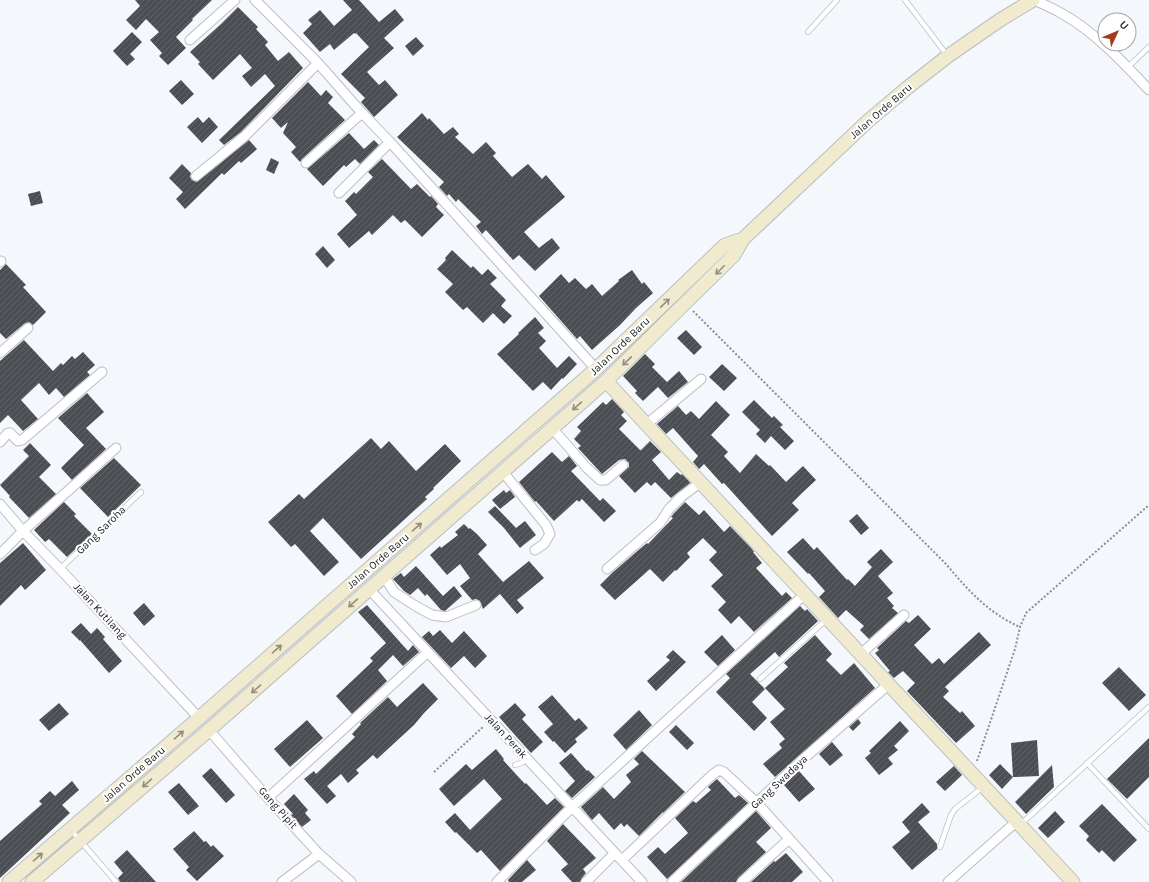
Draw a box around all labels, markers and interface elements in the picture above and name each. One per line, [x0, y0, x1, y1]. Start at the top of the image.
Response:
north arrow [1097, 12, 1137, 52]
text: U [1117, 18, 1131, 33]
street label: Jalan Orde Baru [847, 80, 915, 142]
one-way arrow [715, 265, 725, 274]
one-way arrow [659, 299, 669, 308]
street label: Jalan Orde Baru [587, 314, 653, 378]
one-way arrow [622, 356, 632, 365]
one-way arrow [572, 402, 582, 411]
street label: Gang Saroha [73, 503, 129, 557]
one-way arrow [412, 522, 422, 531]
street label: Jalan Orde Baru [344, 530, 412, 592]
street label: Jalan Kutilang [71, 580, 130, 642]
one-way arrow [348, 599, 359, 608]
one-way arrow [272, 645, 282, 654]
one-way arrow [251, 684, 261, 694]
street label: Jalan Perak [482, 711, 530, 761]
one-way arrow [174, 731, 185, 740]
street label: Jalan Orde Baru [100, 743, 168, 805]
street label: Gang Swadaya [748, 752, 810, 812]
one-way arrow [142, 779, 152, 788]
street label: Gang Pipit [256, 784, 300, 832]
one-way arrow [33, 852, 44, 861]

